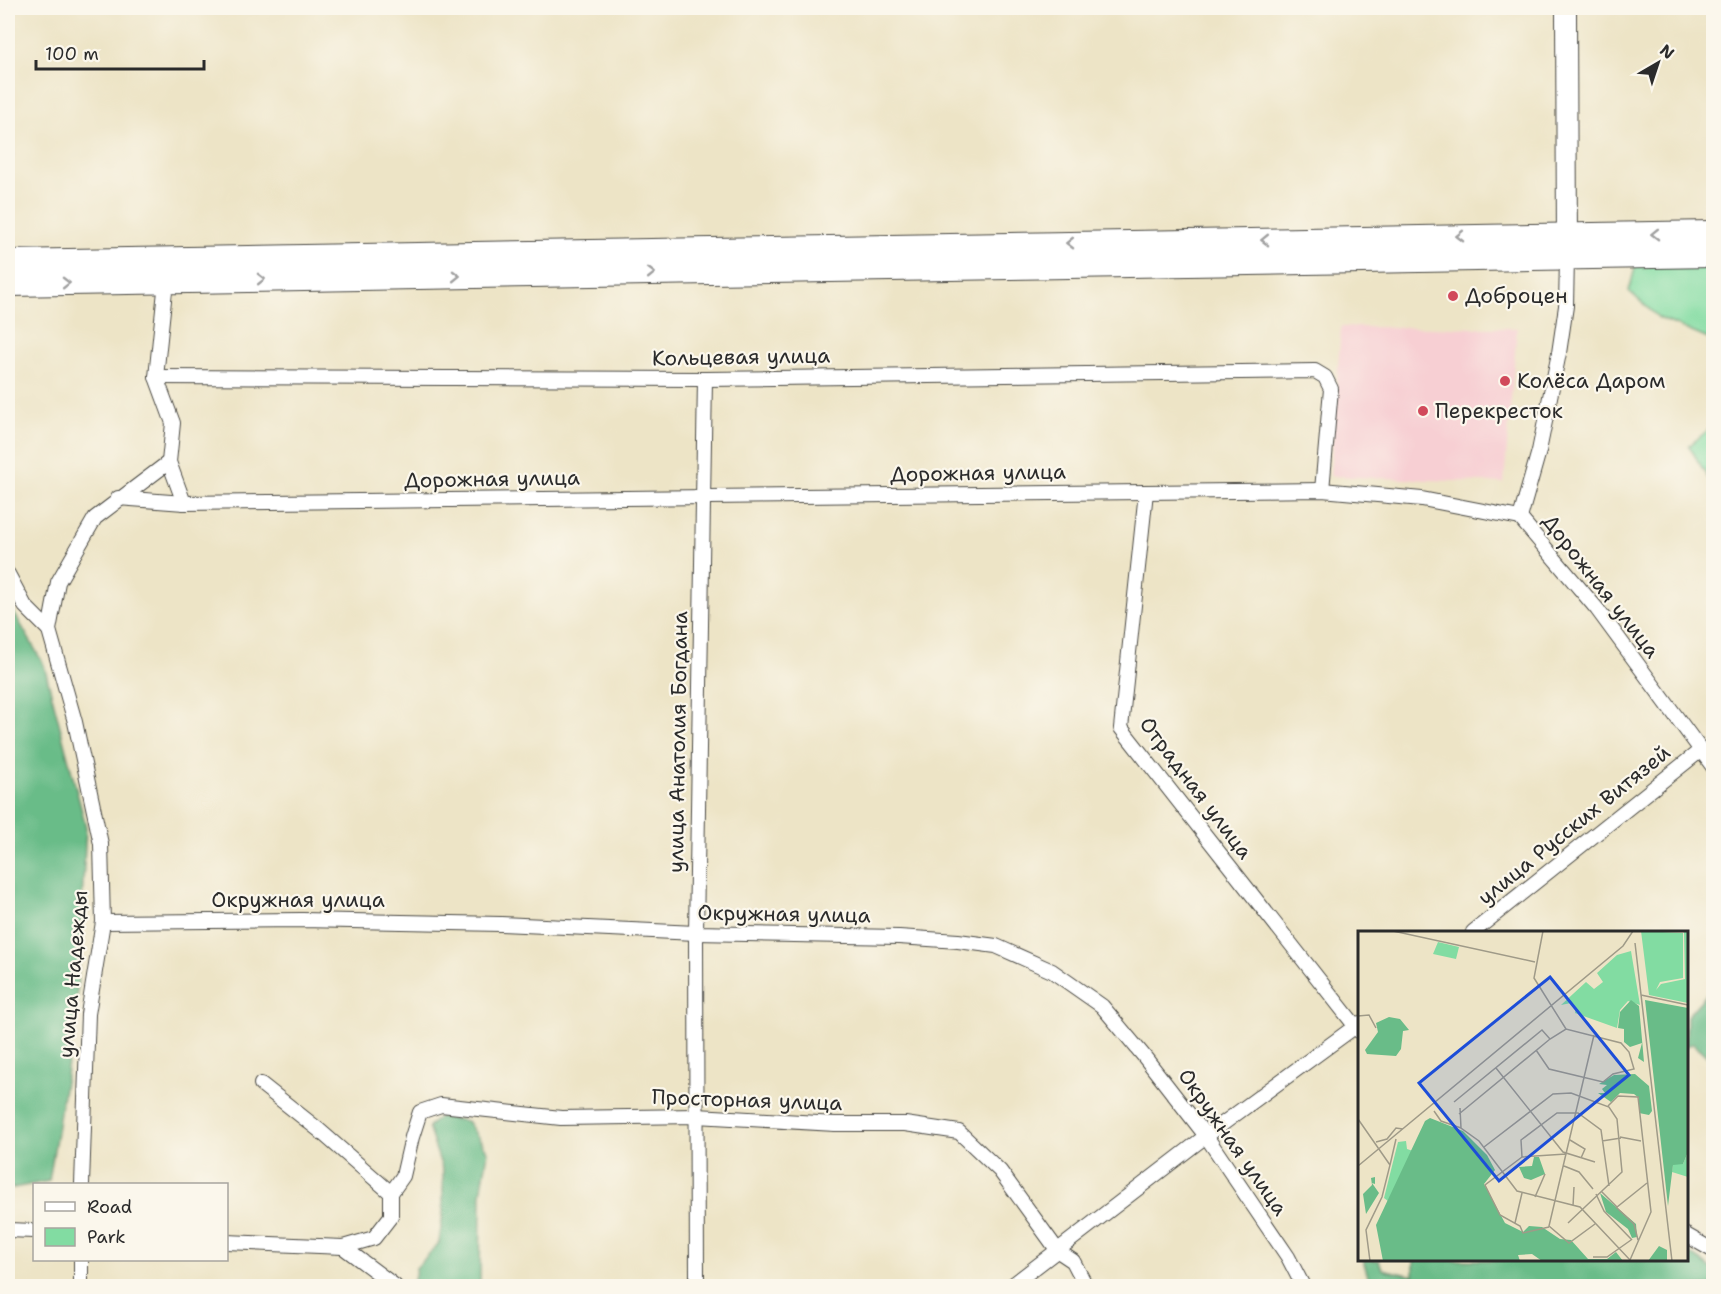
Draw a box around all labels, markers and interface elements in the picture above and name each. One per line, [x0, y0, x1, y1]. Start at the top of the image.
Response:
scale bar [36, 33, 204, 71]
north arrow [1628, 33, 1688, 93]
text: N [1656, 40, 1679, 64]
text: 100 m [45, 42, 99, 66]
one-way arrow [1651, 228, 1660, 240]
one-way arrow [1456, 230, 1465, 242]
one-way arrow [1261, 233, 1270, 246]
one-way arrow [1066, 237, 1075, 249]
one-way arrow [646, 267, 655, 279]
one-way arrow [451, 270, 460, 282]
one-way arrow [256, 273, 265, 286]
one-way arrow [61, 277, 70, 289]
place label: Доброцен [1465, 282, 1568, 310]
marker: Доброцен [1446, 289, 1460, 303]
street label: Кольцевая улица [652, 341, 830, 373]
place label: Колёса Даром [1517, 367, 1665, 395]
marker: Колёса Даром [1498, 374, 1512, 388]
place label: Перекресток [1435, 397, 1563, 425]
marker: Перекресток [1416, 404, 1430, 418]
street label: Дорожная улица [890, 457, 1066, 489]
street label: Дорожная улица [404, 463, 580, 495]
street label: Дорожная улица [1536, 508, 1666, 664]
street label: улица Анатолия Богдана [662, 611, 694, 873]
street label: Отрадная улица [1133, 711, 1259, 865]
street label: улица Русских Витязей [1472, 738, 1676, 911]
street label: Окружная улица [211, 886, 385, 914]
street label: улица Надежды [52, 889, 94, 1059]
street label: Окружная улица [697, 898, 871, 930]
inset map [1358, 931, 1688, 1261]
street label: Окружная улица [1172, 1063, 1294, 1221]
street label: Просторная улица [651, 1083, 843, 1117]
legend [33, 1183, 228, 1261]
text: Road [87, 1195, 132, 1219]
text: Park [87, 1225, 126, 1249]

